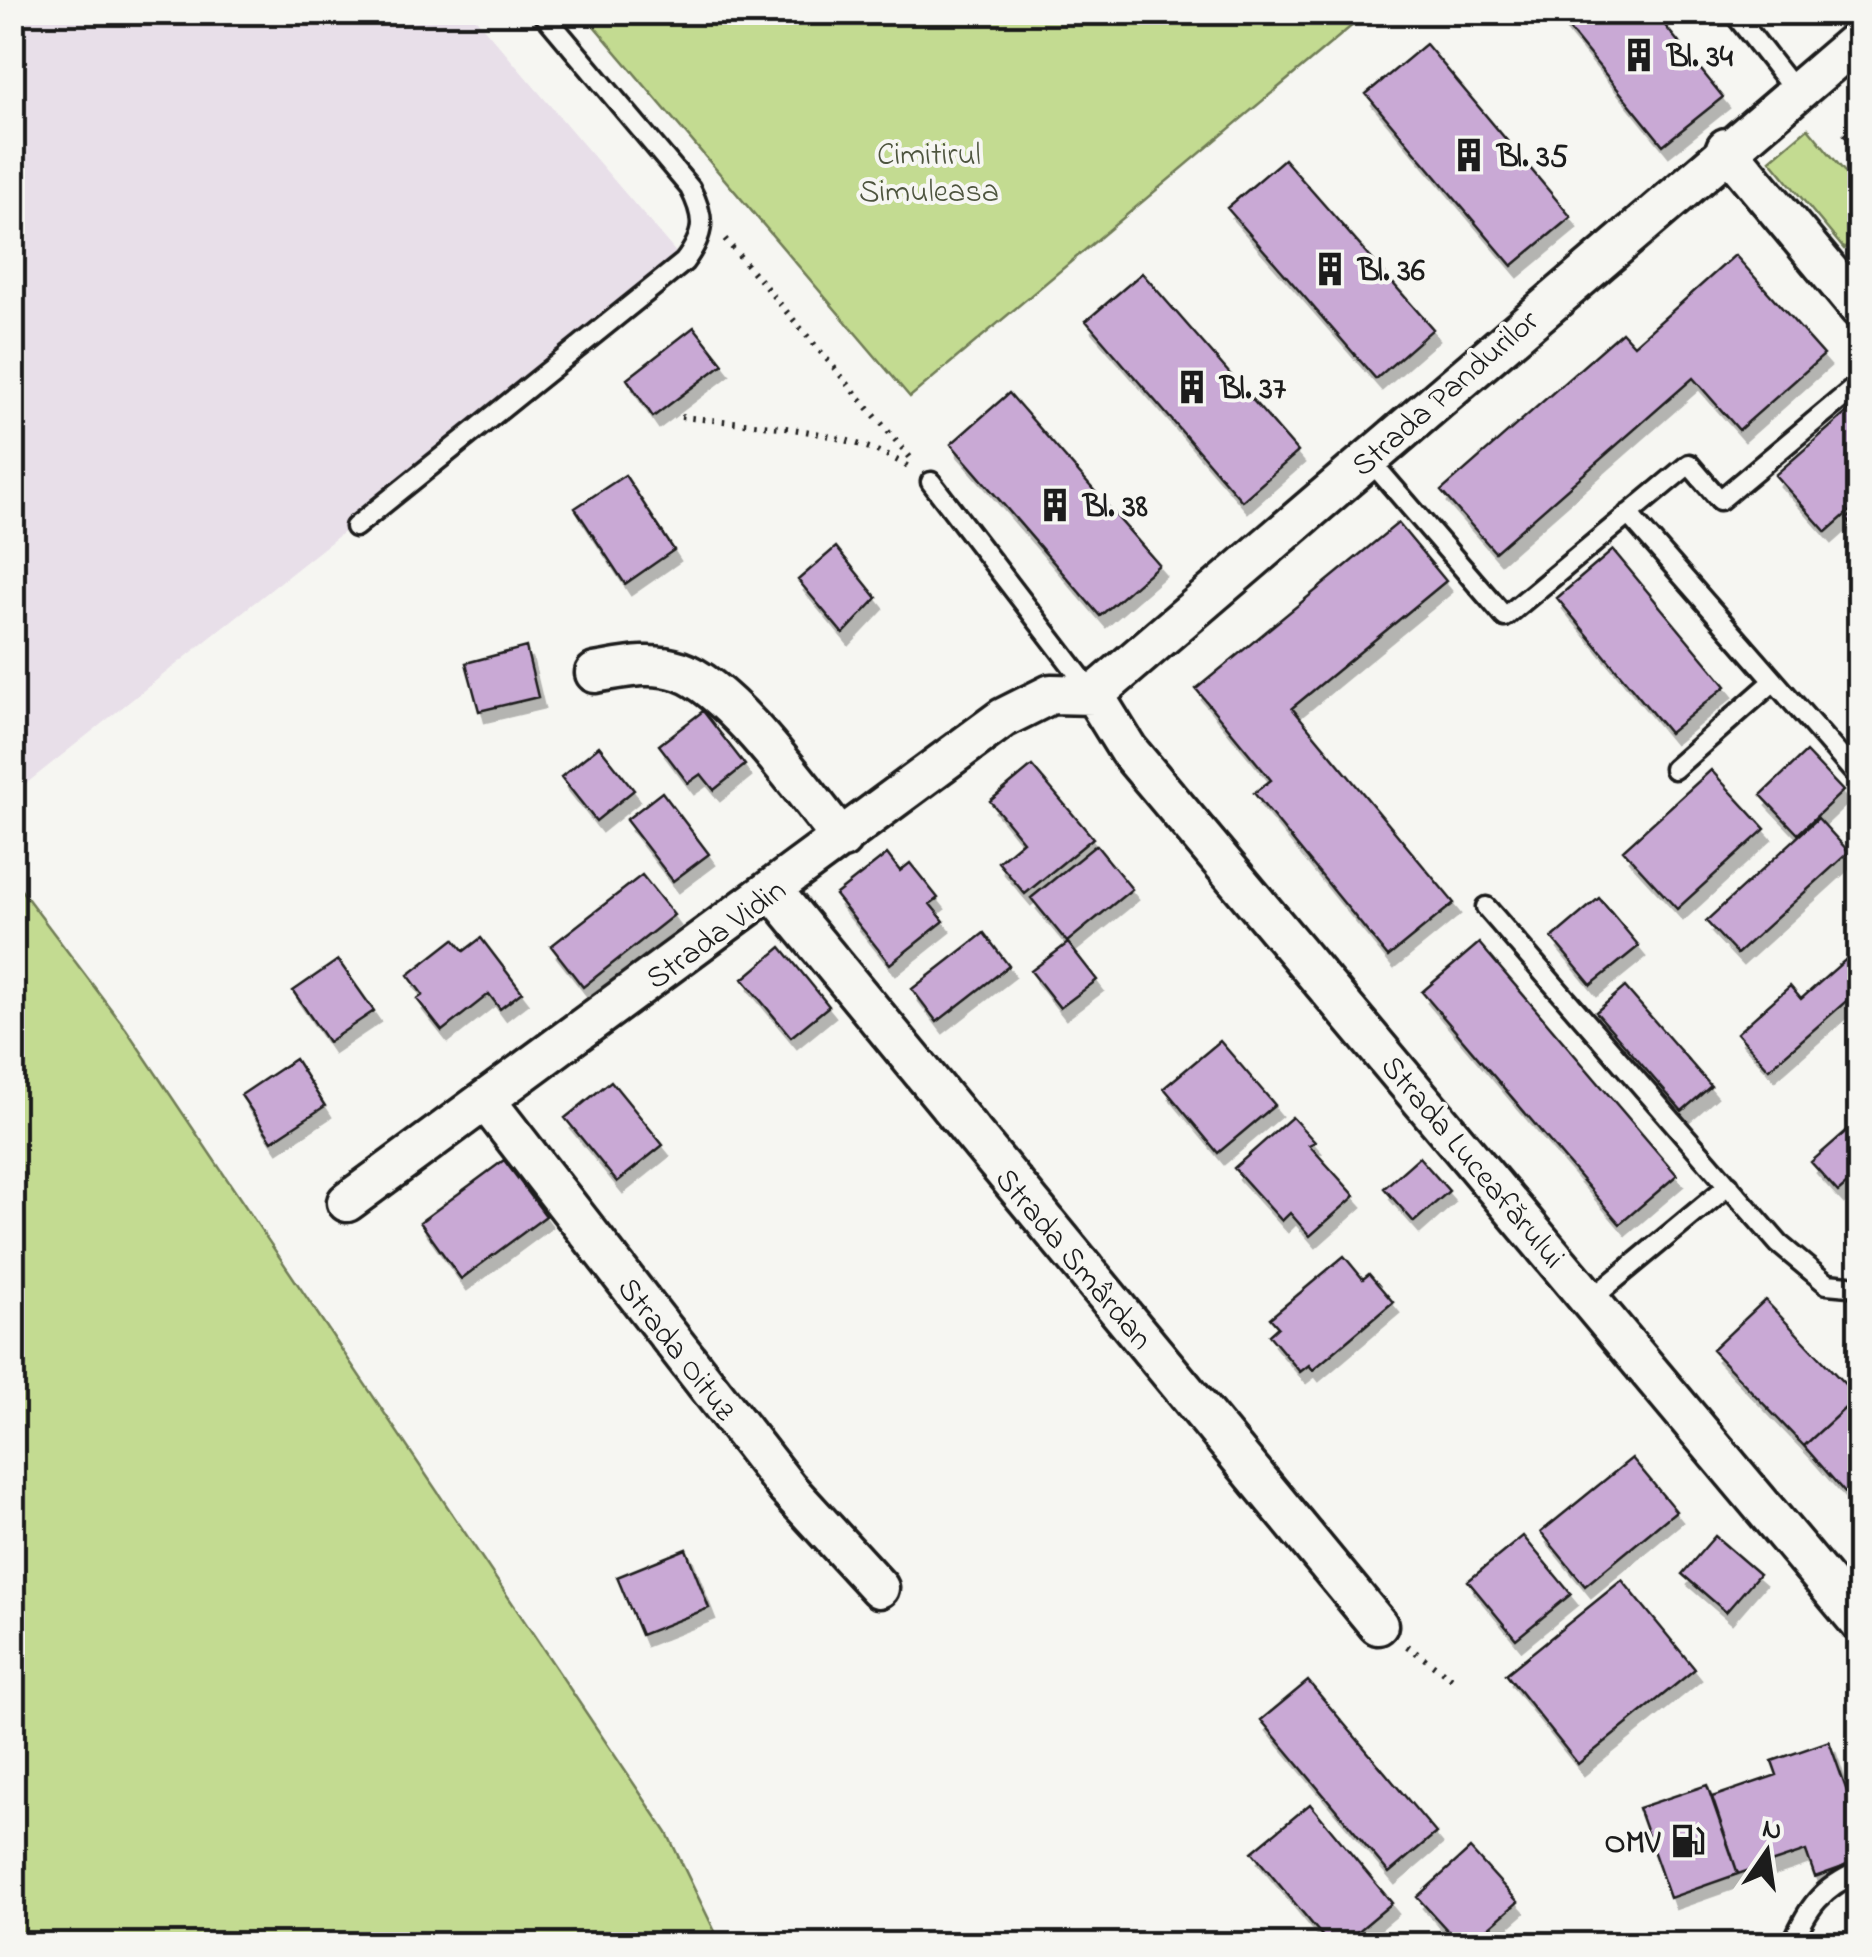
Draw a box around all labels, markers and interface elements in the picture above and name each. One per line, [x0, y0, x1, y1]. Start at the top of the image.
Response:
place label: Bl. 34 [1665, 35, 1734, 82]
building icon: Bl. 34 [1620, 36, 1658, 74]
park label: Cimitirul Simuleasa [859, 133, 999, 217]
place label: Bl. 35 [1495, 135, 1568, 182]
building icon: Bl. 35 [1450, 136, 1488, 174]
place label: Bl. 36 [1356, 249, 1425, 296]
building icon: Bl. 36 [1311, 250, 1349, 288]
street label: Strada Pandurilor [1342, 300, 1551, 490]
place label: Bl. 37 [1218, 367, 1287, 414]
building icon: Bl. 37 [1173, 368, 1211, 406]
place label: Bl. 38 [1081, 485, 1148, 532]
building icon: Bl. 38 [1036, 486, 1074, 524]
street label: Strada Vidin [637, 869, 797, 1003]
street label: Strada Luceafărului [1368, 1046, 1575, 1280]
street label: Strada Smârdan [982, 1159, 1163, 1362]
street label: Strada Oituz [604, 1268, 747, 1432]
north arrow [1717, 1802, 1817, 1902]
text: N [1758, 1809, 1786, 1853]
place label: OMV [1605, 1821, 1661, 1868]
fuel station icon: OMV [1669, 1822, 1707, 1860]

